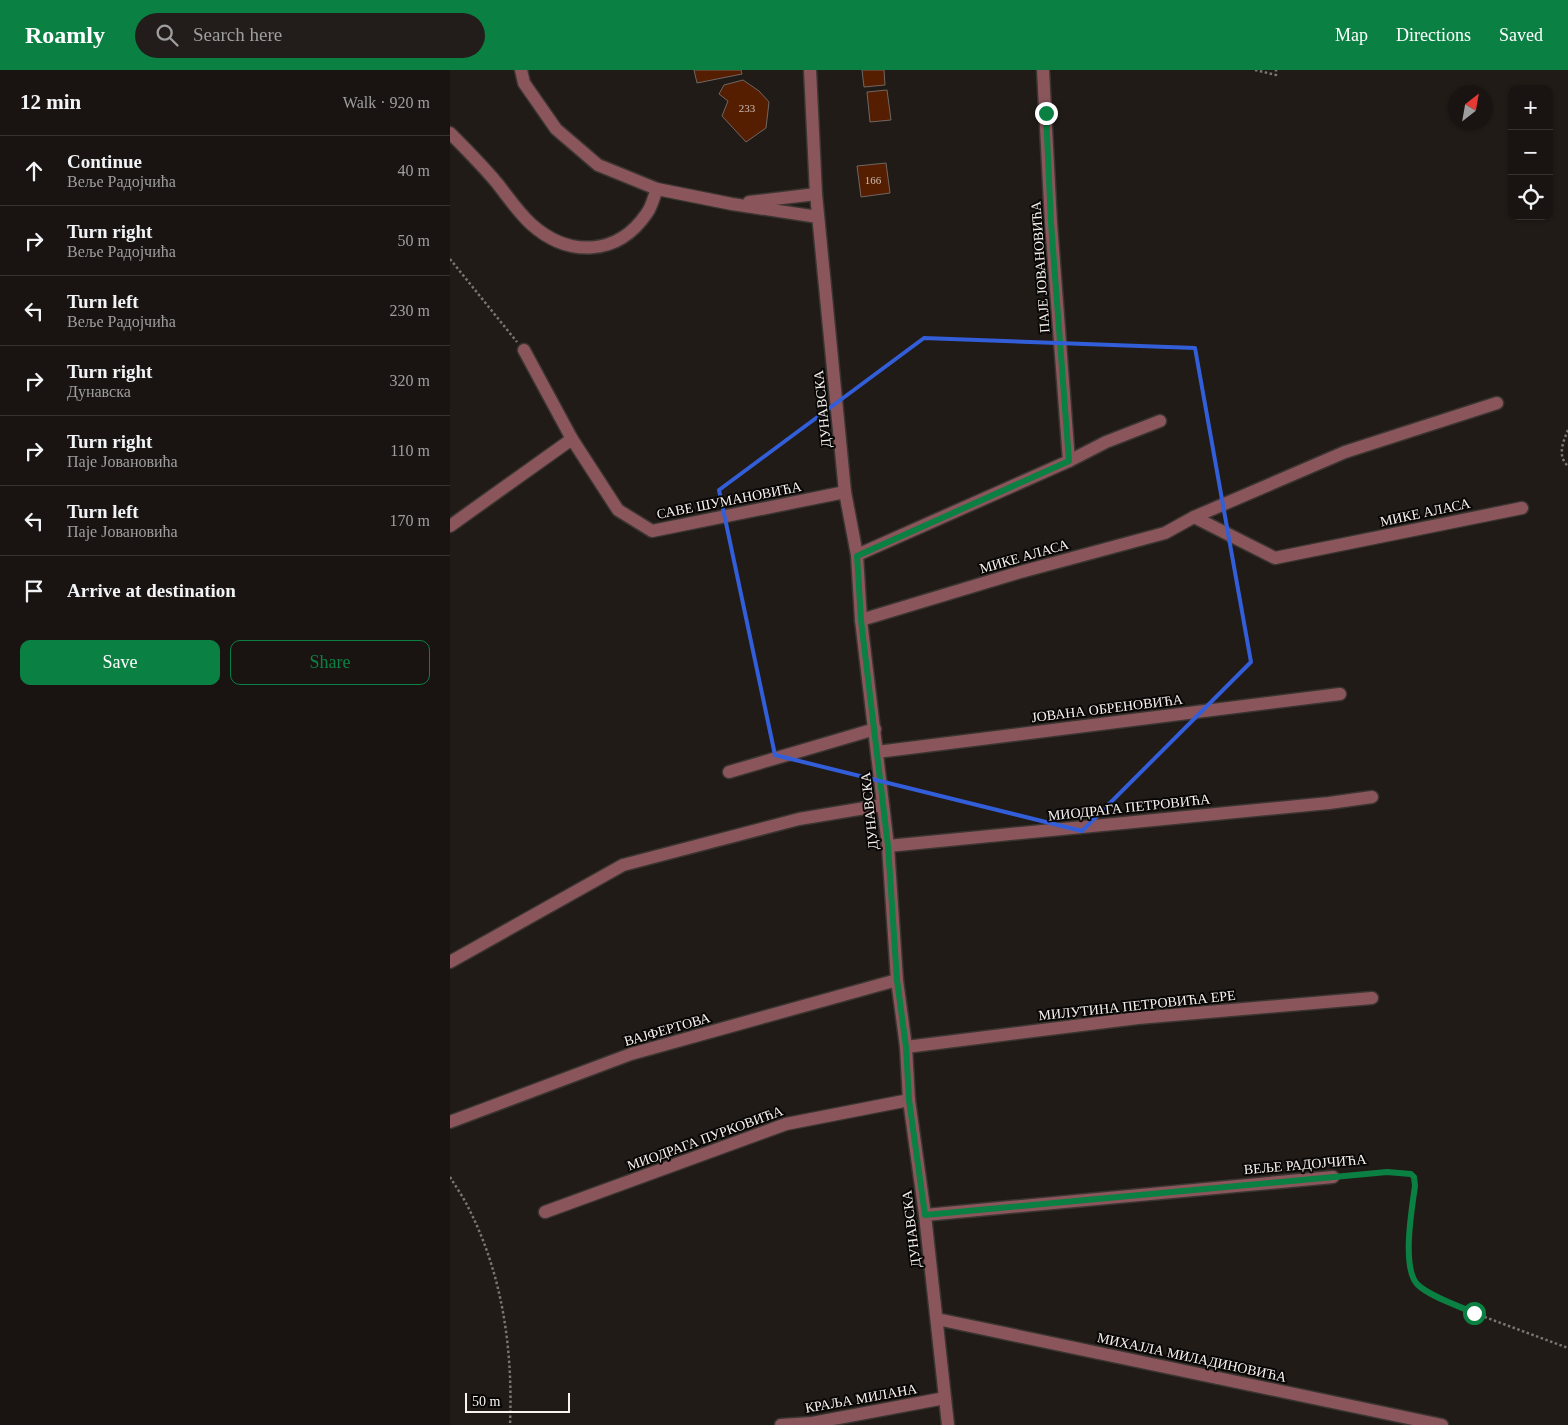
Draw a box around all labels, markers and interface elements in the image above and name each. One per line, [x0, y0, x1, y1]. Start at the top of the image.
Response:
search box [135, 13, 485, 58]
icon: search [153, 21, 181, 49]
text: Roamly [25, 22, 105, 48]
text: Search here [193, 24, 282, 45]
text: Map [1335, 25, 1368, 45]
text: Directions [1396, 25, 1471, 45]
text: Saved [1499, 25, 1543, 45]
north arrow [1448, 85, 1493, 130]
map controls [1508, 85, 1553, 220]
button: + [1508, 85, 1553, 130]
text: 12 min [20, 90, 81, 114]
text: Walk · 920 m [343, 94, 430, 111]
house number: 233 [739, 102, 756, 114]
route end [1035, 102, 1058, 125]
button: − [1508, 130, 1553, 175]
text: Continue [67, 151, 142, 172]
icon: ahead [20, 157, 48, 185]
text: 40 m [398, 162, 430, 179]
text: Веље Радојчића [67, 173, 176, 190]
house number: 166 [865, 174, 882, 186]
button: locate [1508, 175, 1553, 220]
street label: ПАЈЕ ЈОВАНОВИЋА [1028, 200, 1053, 333]
text: Turn right [67, 221, 152, 242]
icon: right [20, 227, 48, 255]
text: 50 m [398, 232, 430, 249]
text: Веље Радојчића [67, 243, 176, 260]
text: Turn left [67, 291, 139, 312]
icon: left [20, 297, 48, 325]
text: 230 m [390, 302, 430, 319]
text: Веље Радојчића [67, 313, 176, 330]
text: Turn right [67, 361, 152, 382]
icon: right [20, 367, 48, 395]
street label: ДУНАВСКА [811, 369, 834, 449]
text: 320 m [390, 372, 430, 389]
text: Дунавска [67, 383, 131, 400]
text: Turn right [67, 431, 152, 452]
icon: right [20, 437, 48, 465]
text: 110 m [390, 442, 430, 459]
text: Паје Јовановића [67, 453, 178, 470]
street label: САВЕ ШУМАНОВИЋА [656, 479, 803, 522]
street label: МИКЕ АЛАСА [1379, 495, 1472, 529]
text: Turn left [67, 501, 139, 522]
icon: left [20, 507, 48, 535]
text: 170 m [390, 512, 430, 529]
text: Паје Јовановића [67, 523, 178, 540]
street label: МИКЕ АЛАСА [978, 536, 1071, 576]
icon: arrive [20, 577, 48, 605]
text: Arrive at destination [67, 580, 236, 601]
button: Save [20, 640, 220, 685]
button: Share [230, 640, 430, 685]
street label: ЈОВАНА ОБРЕНОВИЋА [1030, 692, 1185, 725]
street label: ДУНАВСКА [858, 771, 881, 851]
street label: МИОДРАГА ПЕТРОВИЋА [1047, 791, 1212, 823]
street label: МИЛУТИНА ПЕТРОВИЋА ЕРЕ [1038, 988, 1236, 1023]
street label: ВАЈФЕРТОВА [622, 1010, 713, 1049]
street label: МИОДРАГА ПУРКОВИЋА [625, 1103, 786, 1174]
street label: ВЕЉЕ РАДОЈЧИЋА [1243, 1152, 1368, 1177]
street label: ДУНАВСКА [899, 1188, 924, 1269]
route start [1463, 1302, 1486, 1325]
street label: МИХАЈЛА МИЛАДИНОВИЋА [1096, 1330, 1289, 1385]
street label: КРАЉА МИЛАНА [804, 1381, 919, 1416]
scale bar [465, 1390, 570, 1413]
text: 50 m [472, 1394, 500, 1409]

